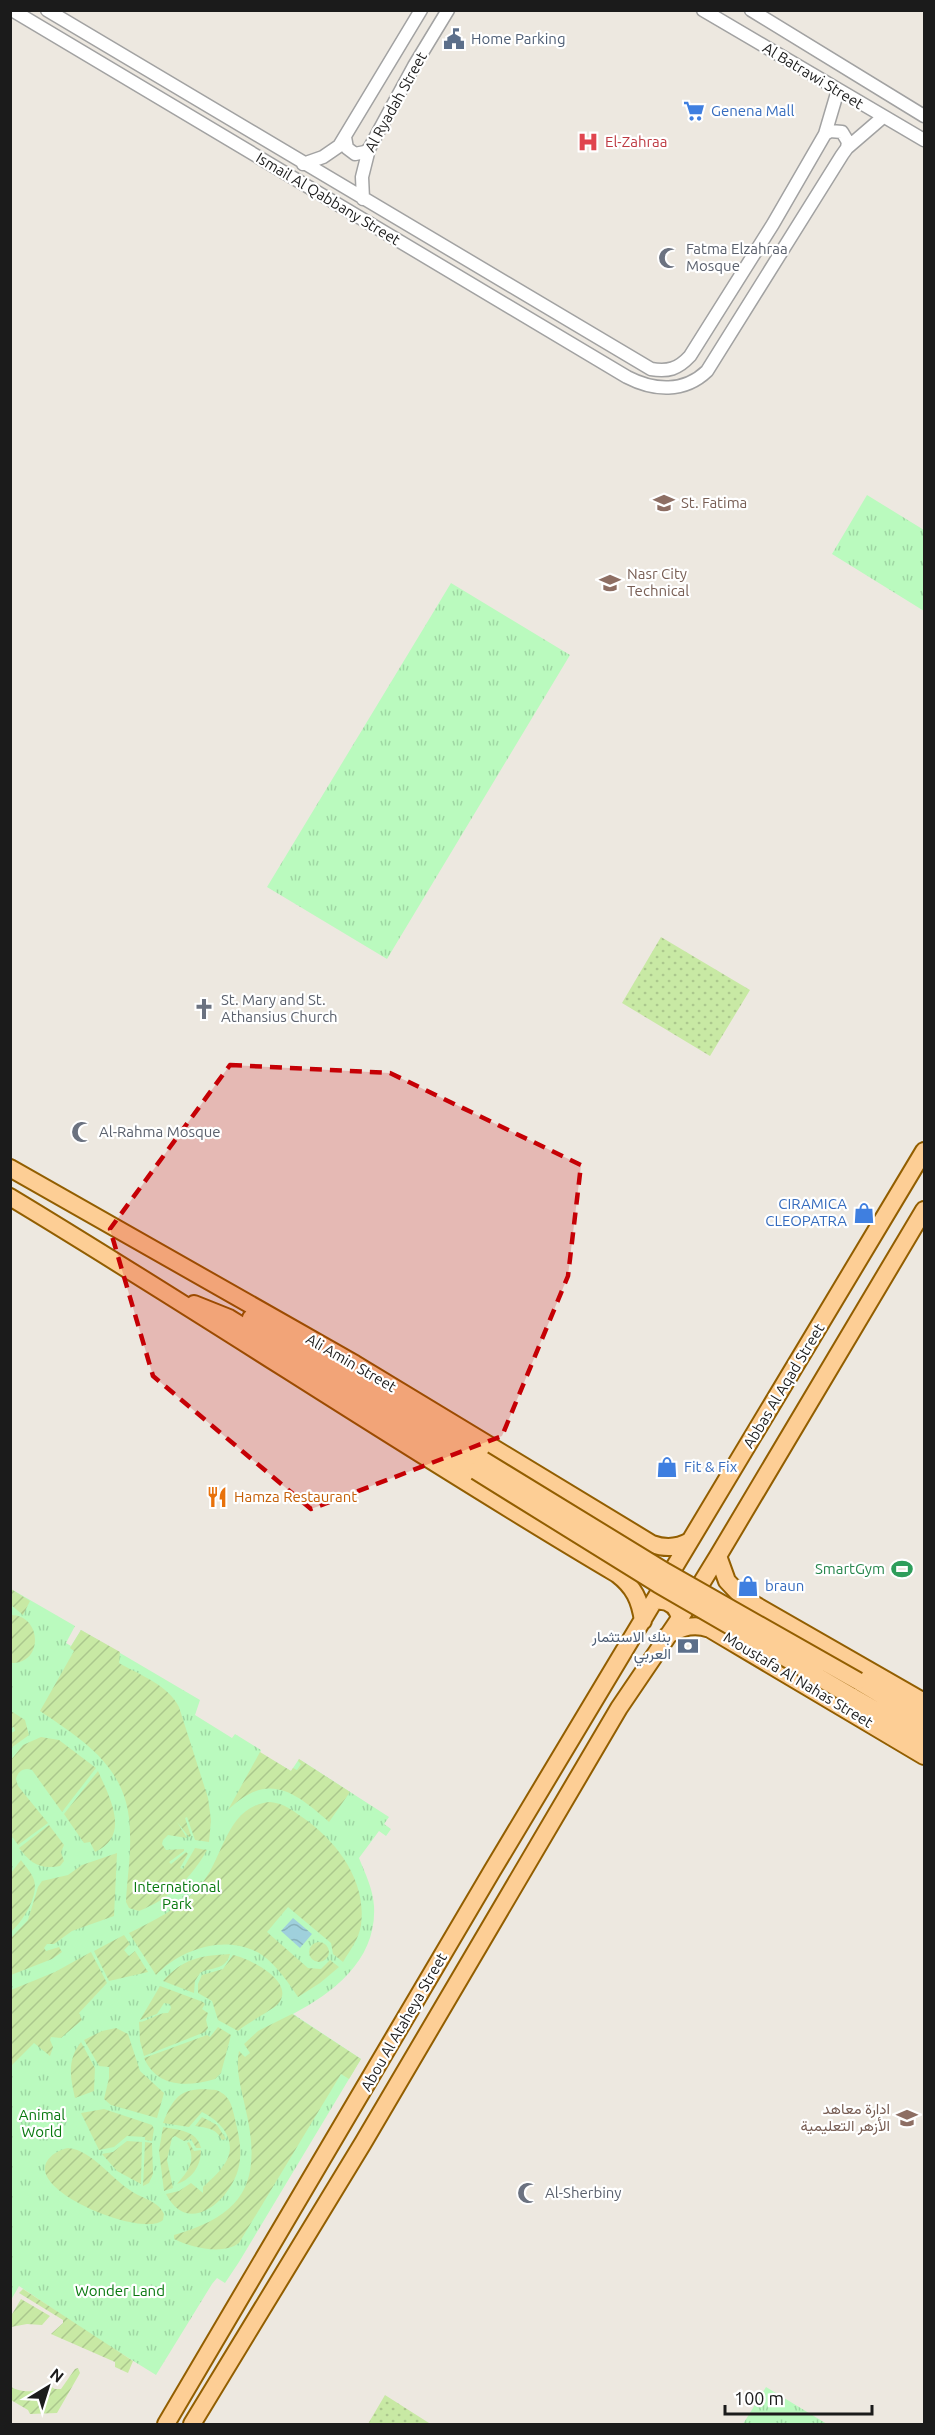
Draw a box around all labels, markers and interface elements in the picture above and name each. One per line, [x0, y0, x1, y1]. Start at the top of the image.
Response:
public building icon: Home Parking [442, 27, 466, 51]
place label: Home Parking [471, 30, 566, 47]
street label: Al Batrawi Street [760, 39, 867, 112]
street label: Al Ryadah Street [361, 49, 430, 155]
supermarket icon: Genena Mall [682, 99, 706, 123]
place label: Genena Mall [711, 102, 794, 119]
hospital icon: El-Zahraa [576, 130, 600, 154]
place label: El-Zahraa [605, 133, 668, 150]
street label: Ismail Al Qabbany Street [253, 149, 403, 248]
place label: Fatma Elzahraa Mosque [686, 240, 788, 274]
mosque icon: Fatma Elzahraa Mosque [657, 246, 681, 270]
school or university icon: St. Fatima [652, 491, 676, 515]
place label: St. Fatima [681, 494, 747, 511]
place label: Nasr City Technical [627, 565, 689, 599]
school or university icon: Nasr City Technical [598, 571, 622, 595]
place label: St. Mary and St. Athansius Church [221, 991, 338, 1025]
church icon: St. Mary and St. Athansius Church [192, 997, 216, 1021]
mosque icon: Al-Rahma Mosque [70, 1120, 94, 1144]
place label: Al-Rahma Mosque [99, 1123, 221, 1140]
place label: CIRAMICA CLEOPATRA [765, 1195, 847, 1229]
shop icon: CIRAMICA CLEOPATRA [852, 1201, 876, 1225]
street label: Abbas Al Aqad Street [740, 1320, 828, 1451]
street label: Ali Amin Street [303, 1330, 399, 1395]
shop icon: Fit & Fix [655, 1455, 679, 1479]
place label: Fit & Fix [684, 1458, 738, 1475]
restaurant icon: Hamza Restaurant [205, 1485, 229, 1509]
place label: Hamza Restaurant [234, 1488, 357, 1505]
sports icon: SmartGym [890, 1557, 914, 1581]
place label: SmartGym [815, 1560, 885, 1577]
shop icon: braun [736, 1574, 760, 1598]
place label: braun [765, 1577, 804, 1594]
place label: بنك الاستثمار العربي [591, 1628, 671, 1667]
street label: Moustafa Al Nahas Street [721, 1628, 876, 1731]
bank icon: بنك الاستثمار العربي [676, 1634, 700, 1658]
park label: International Park [133, 1878, 221, 1912]
street label: Abou Al Ataheya Street [357, 1950, 450, 2094]
place label: ادارة معاهد الأزهر التعليمية [801, 2100, 890, 2135]
park label: Animal World [19, 2106, 65, 2140]
school or university icon: ادارة معاهد الأزهر التعليمية [895, 2106, 919, 2130]
mosque icon: Al-Sherbiny [516, 2181, 540, 2205]
place label: Al-Sherbiny [545, 2184, 622, 2201]
park label: Wonder Land [75, 2282, 165, 2299]
north arrow [18, 2357, 78, 2417]
text: N [47, 2364, 67, 2386]
scale bar [725, 2378, 872, 2416]
text: 100 m [734, 2388, 784, 2408]

